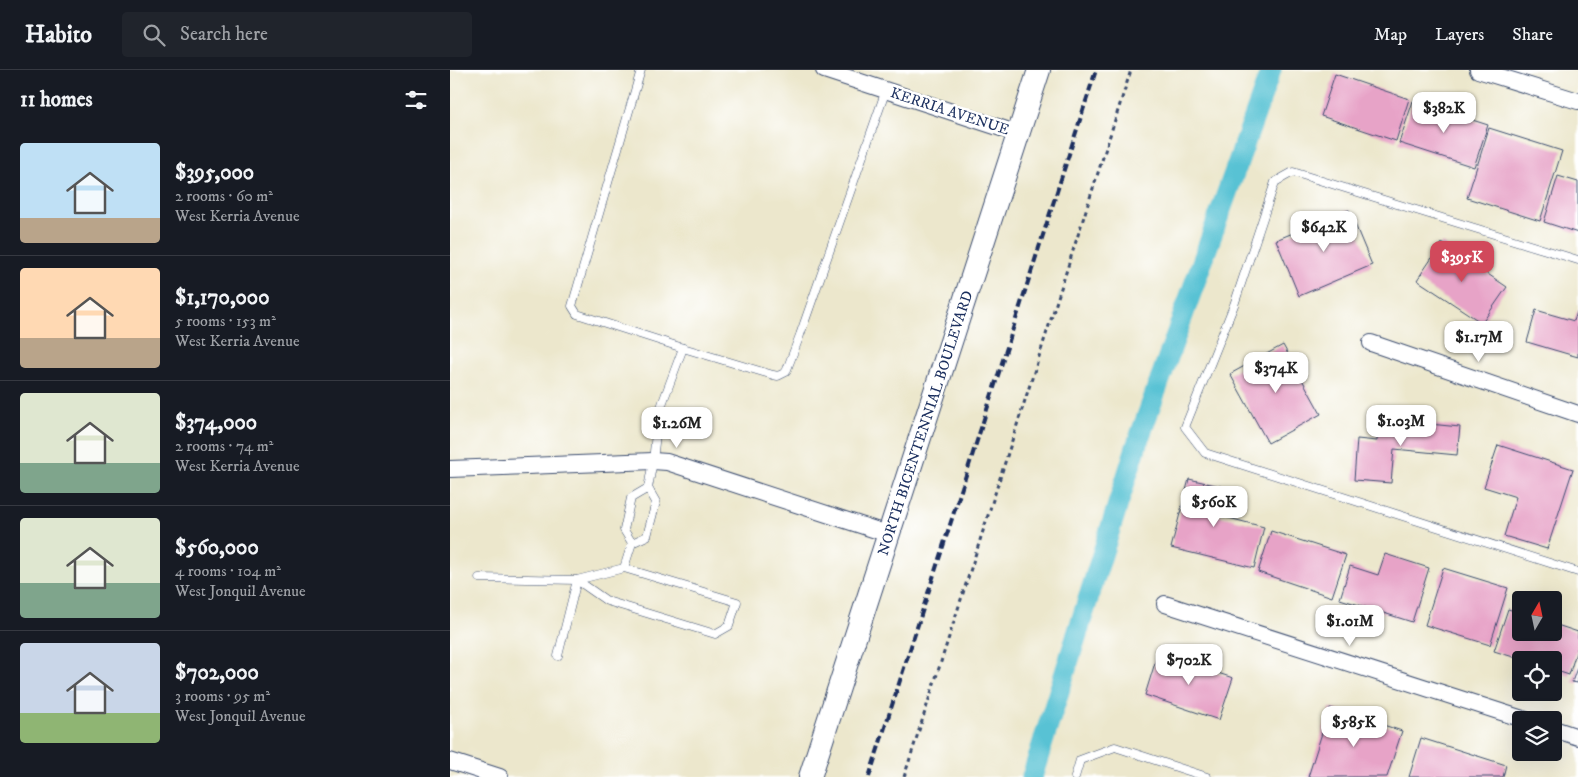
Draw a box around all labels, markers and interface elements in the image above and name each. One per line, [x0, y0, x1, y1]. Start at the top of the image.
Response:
search box [122, 12, 472, 57]
text: Habito [25, 20, 92, 50]
icon: search [140, 21, 168, 49]
text: Search here [180, 23, 268, 46]
text: Map [1374, 24, 1407, 46]
text: Layers [1435, 24, 1484, 46]
text: Share [1512, 24, 1553, 46]
street label: KERRIA AVENUE [888, 83, 1012, 140]
icon: filters [402, 86, 430, 114]
text: 11 homes [20, 87, 93, 113]
pin: $382K [1409, 92, 1479, 134]
text: $382K [1423, 98, 1465, 118]
text: $395,000 [175, 160, 254, 186]
icon: home [60, 163, 120, 223]
text: 2 rooms · 60 m² [175, 186, 273, 206]
text: West Kerria Avenue [175, 206, 300, 226]
pin: $642K [1289, 210, 1359, 253]
text: $642K [1301, 217, 1347, 237]
pin: $395K [1427, 240, 1497, 283]
text: $395K [1441, 247, 1483, 267]
text: $1,170,000 [175, 285, 269, 311]
icon: home [60, 288, 120, 348]
street label: NORTH BICENTENNIAL BOULEVARD [874, 288, 977, 558]
text: 5 rooms · 153 m² [175, 311, 276, 331]
pin: $1.17M [1438, 320, 1520, 363]
text: $1.17M [1455, 327, 1503, 347]
text: West Kerria Avenue [175, 331, 300, 351]
pin: $374K [1241, 352, 1311, 394]
text: $374K [1254, 358, 1298, 378]
pin: $1.03M [1360, 404, 1442, 447]
pin: $1.26M [636, 406, 718, 449]
text: $374,000 [175, 410, 257, 436]
text: $1.03M [1377, 411, 1425, 431]
icon: home [60, 413, 120, 473]
text: $1.26M [652, 413, 702, 433]
text: 2 rooms · 74 m² [175, 436, 273, 456]
text: West Kerria Avenue [175, 456, 300, 476]
pin: $560K [1179, 486, 1249, 528]
text: $560K [1192, 492, 1236, 512]
text: $560,000 [175, 535, 259, 561]
icon: home [60, 538, 120, 598]
text: 4 rooms · 104 m² [175, 561, 281, 581]
text: West Jonquil Avenue [175, 581, 306, 601]
north arrow [1512, 591, 1562, 641]
map controls [1512, 591, 1562, 761]
pin: $1.01M [1309, 604, 1391, 647]
text: $1.01M [1326, 611, 1374, 631]
pin: $702K [1154, 644, 1224, 686]
text: $702K [1167, 650, 1211, 670]
button: locate [1512, 651, 1562, 701]
text: $702,000 [175, 660, 259, 686]
icon: home [60, 663, 120, 723]
text: 3 rooms · 95 m² [175, 686, 270, 706]
text: West Jonquil Avenue [175, 706, 306, 726]
pin: $585K [1319, 706, 1389, 748]
button: layers [1512, 711, 1562, 761]
text: $585K [1332, 712, 1376, 732]

